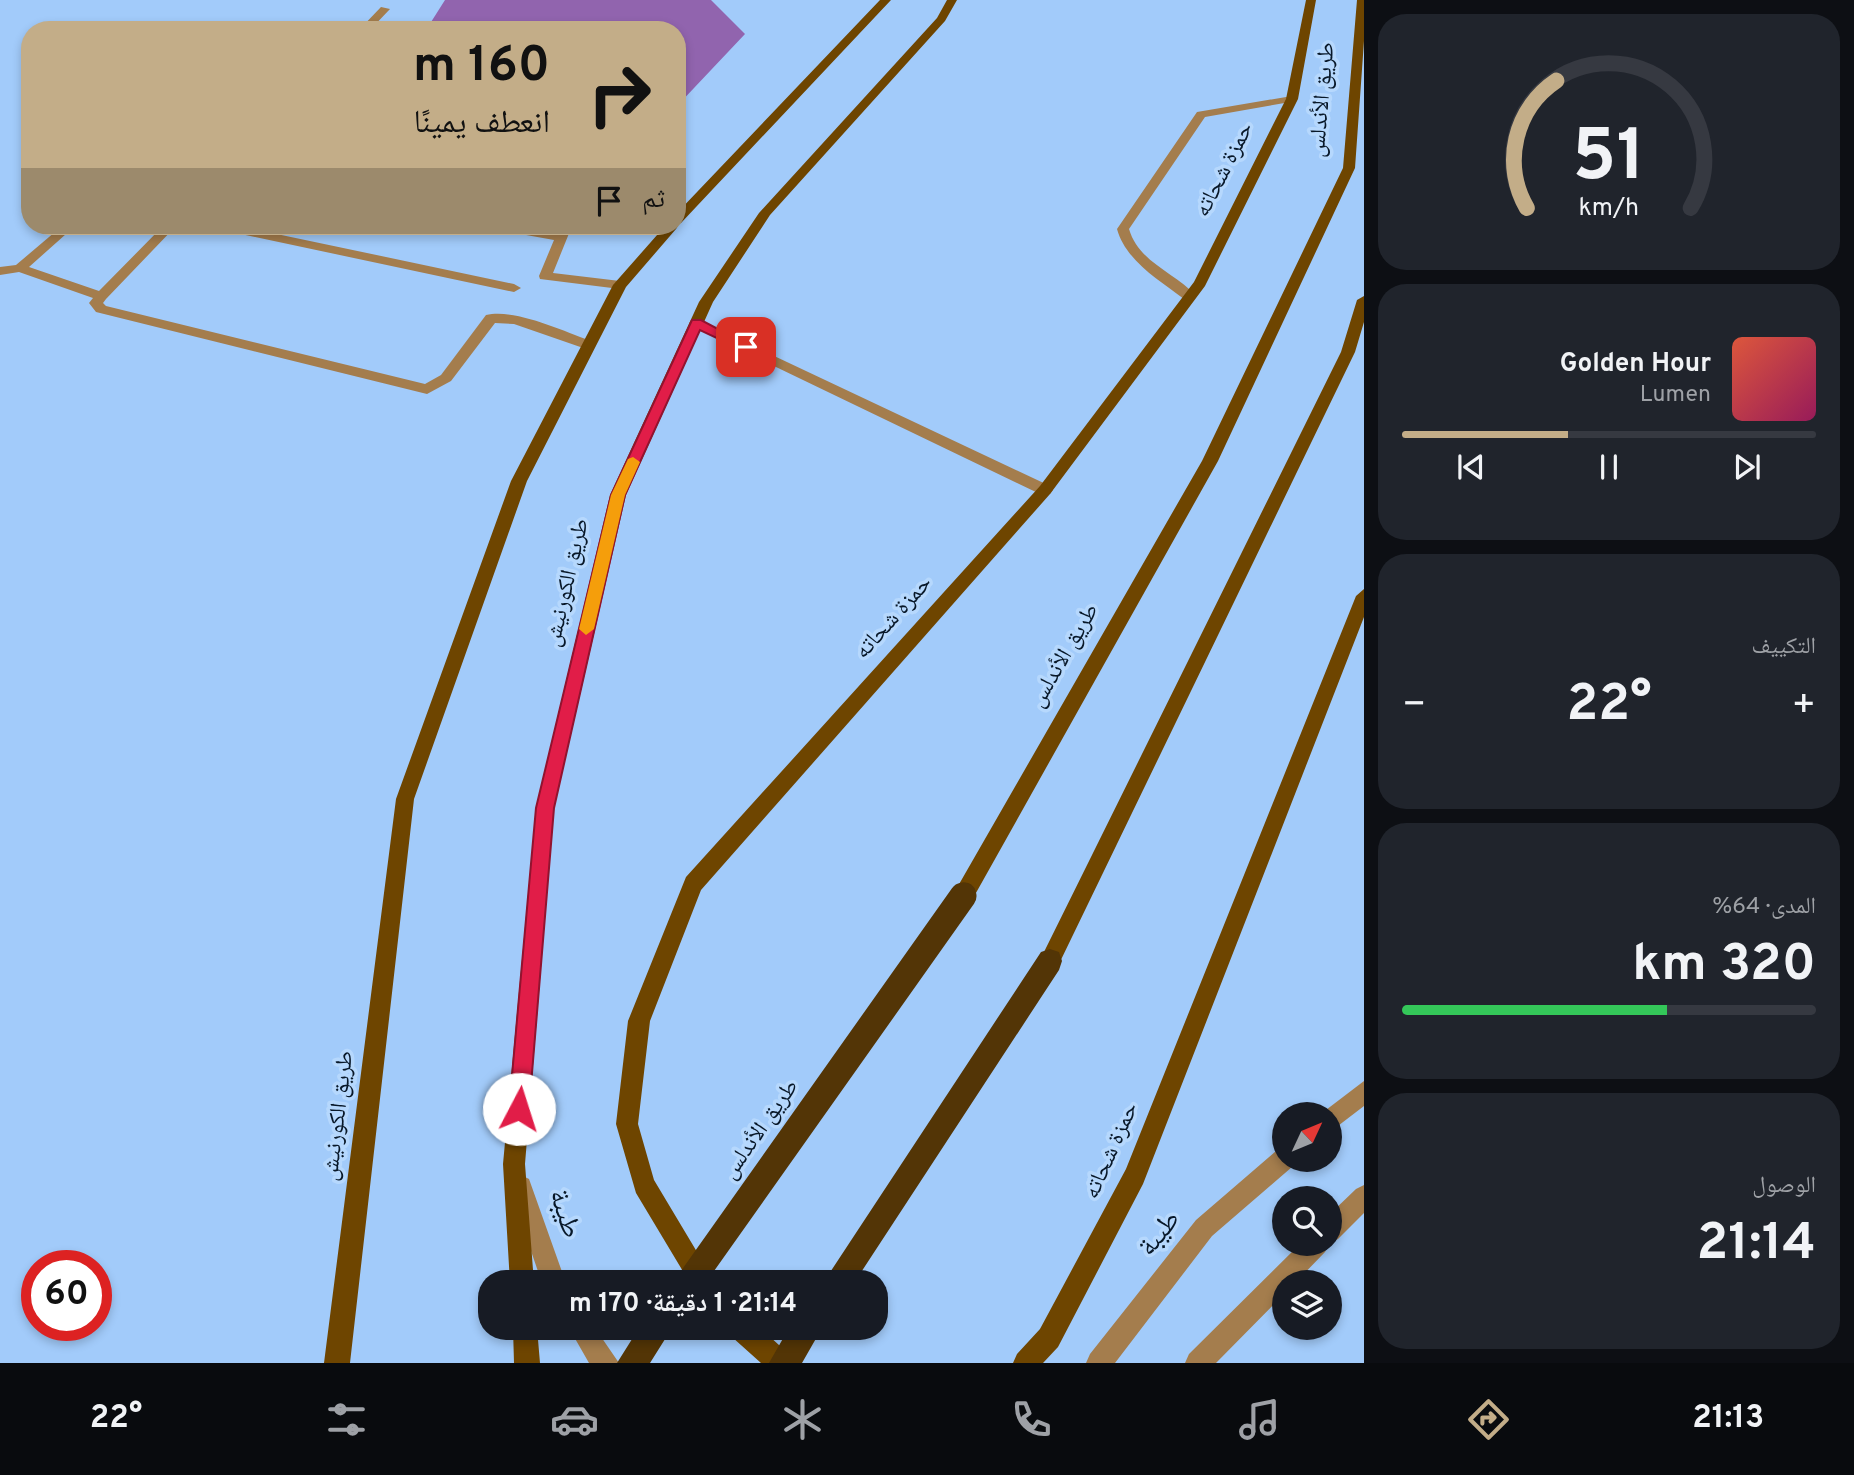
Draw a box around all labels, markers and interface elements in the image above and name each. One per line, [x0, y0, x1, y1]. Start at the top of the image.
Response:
text: 160 m [413, 37, 550, 99]
street label: طريق الأندلس [1304, 41, 1342, 159]
icon: right [574, 49, 665, 140]
text: انعطف يمينًا [413, 104, 550, 144]
text: 51 [1572, 114, 1646, 206]
street label: حمزة شحاته [1189, 118, 1261, 222]
icon: arrive [590, 182, 628, 220]
text: ثم [642, 184, 665, 217]
text: km/h [1579, 193, 1639, 225]
pin [716, 317, 776, 377]
icon: arrive [727, 328, 765, 366]
text: Golden Hour [1560, 348, 1711, 381]
text: Lumen [1640, 381, 1711, 410]
icon: previous [1452, 448, 1490, 486]
icon: pause [1590, 448, 1628, 486]
icon: next [1728, 448, 1766, 486]
street label: طريق الكورنيش [539, 516, 597, 650]
street label: حمزة شحاته [849, 570, 939, 666]
street label: طريق الأندلس [1024, 599, 1106, 713]
text: التكييف [1751, 633, 1816, 662]
text: 22° [1566, 673, 1652, 739]
text: − [1402, 682, 1427, 731]
text: + [1791, 682, 1816, 731]
text: المدى · 64% [1712, 893, 1816, 922]
text: 320 km [1632, 933, 1816, 999]
street label: طريق الكورنيش [317, 1049, 361, 1183]
position arrow [482, 1072, 556, 1146]
street label: طريق الأندلس [716, 1074, 806, 1186]
street label: حمزة شحاته [1078, 1098, 1146, 1204]
north arrow [1272, 1102, 1342, 1172]
map controls [1272, 1102, 1342, 1340]
text: الوصول [1752, 1172, 1816, 1201]
street label: طيبة [539, 1185, 589, 1243]
button: search [1272, 1186, 1342, 1256]
street label: طيبة [1130, 1203, 1190, 1265]
text: 21:14 [1697, 1212, 1816, 1278]
speed limit sign: 60 [21, 1250, 112, 1341]
button: layers [1272, 1270, 1342, 1340]
text: 21:14 · 1 دقيقة · 170 m [569, 1288, 797, 1321]
icon: filters [322, 1395, 371, 1444]
icon: car [550, 1395, 599, 1444]
icon: climate [778, 1395, 827, 1444]
icon: phone [1007, 1395, 1056, 1444]
icon: music [1235, 1395, 1284, 1444]
icon: directions [1464, 1395, 1513, 1444]
text: 22° [90, 1399, 142, 1439]
text: 21:13 [1692, 1399, 1764, 1439]

